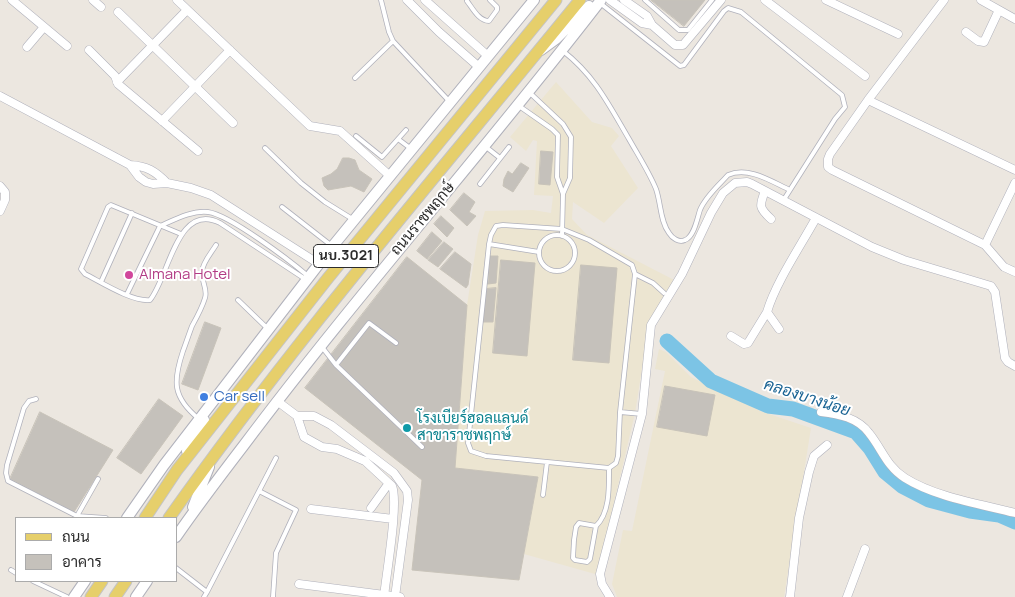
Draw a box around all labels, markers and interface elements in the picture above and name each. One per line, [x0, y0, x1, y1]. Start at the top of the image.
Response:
street label: ถนนราชพฤกษ์ [387, 179, 459, 259]
road number: นบ.3021 [314, 245, 378, 268]
place label: Almana Hotel [139, 266, 230, 284]
marker: Almana Hotel [123, 269, 135, 281]
water label: คลองบางน้อย [761, 375, 853, 421]
place label: Car sell [214, 388, 265, 406]
marker: Car sell [198, 391, 210, 403]
place label: โรงเบียร์ฮอลแลนด์ สาขาราชพฤกษ์ [417, 410, 529, 445]
marker: โรงเบียร์ฮอลแลนด์ สาขาราชพฤกษ์ [401, 422, 413, 434]
legend [15, 517, 178, 582]
text: ถนน [62, 526, 90, 547]
text: อาคาร [62, 551, 102, 572]

